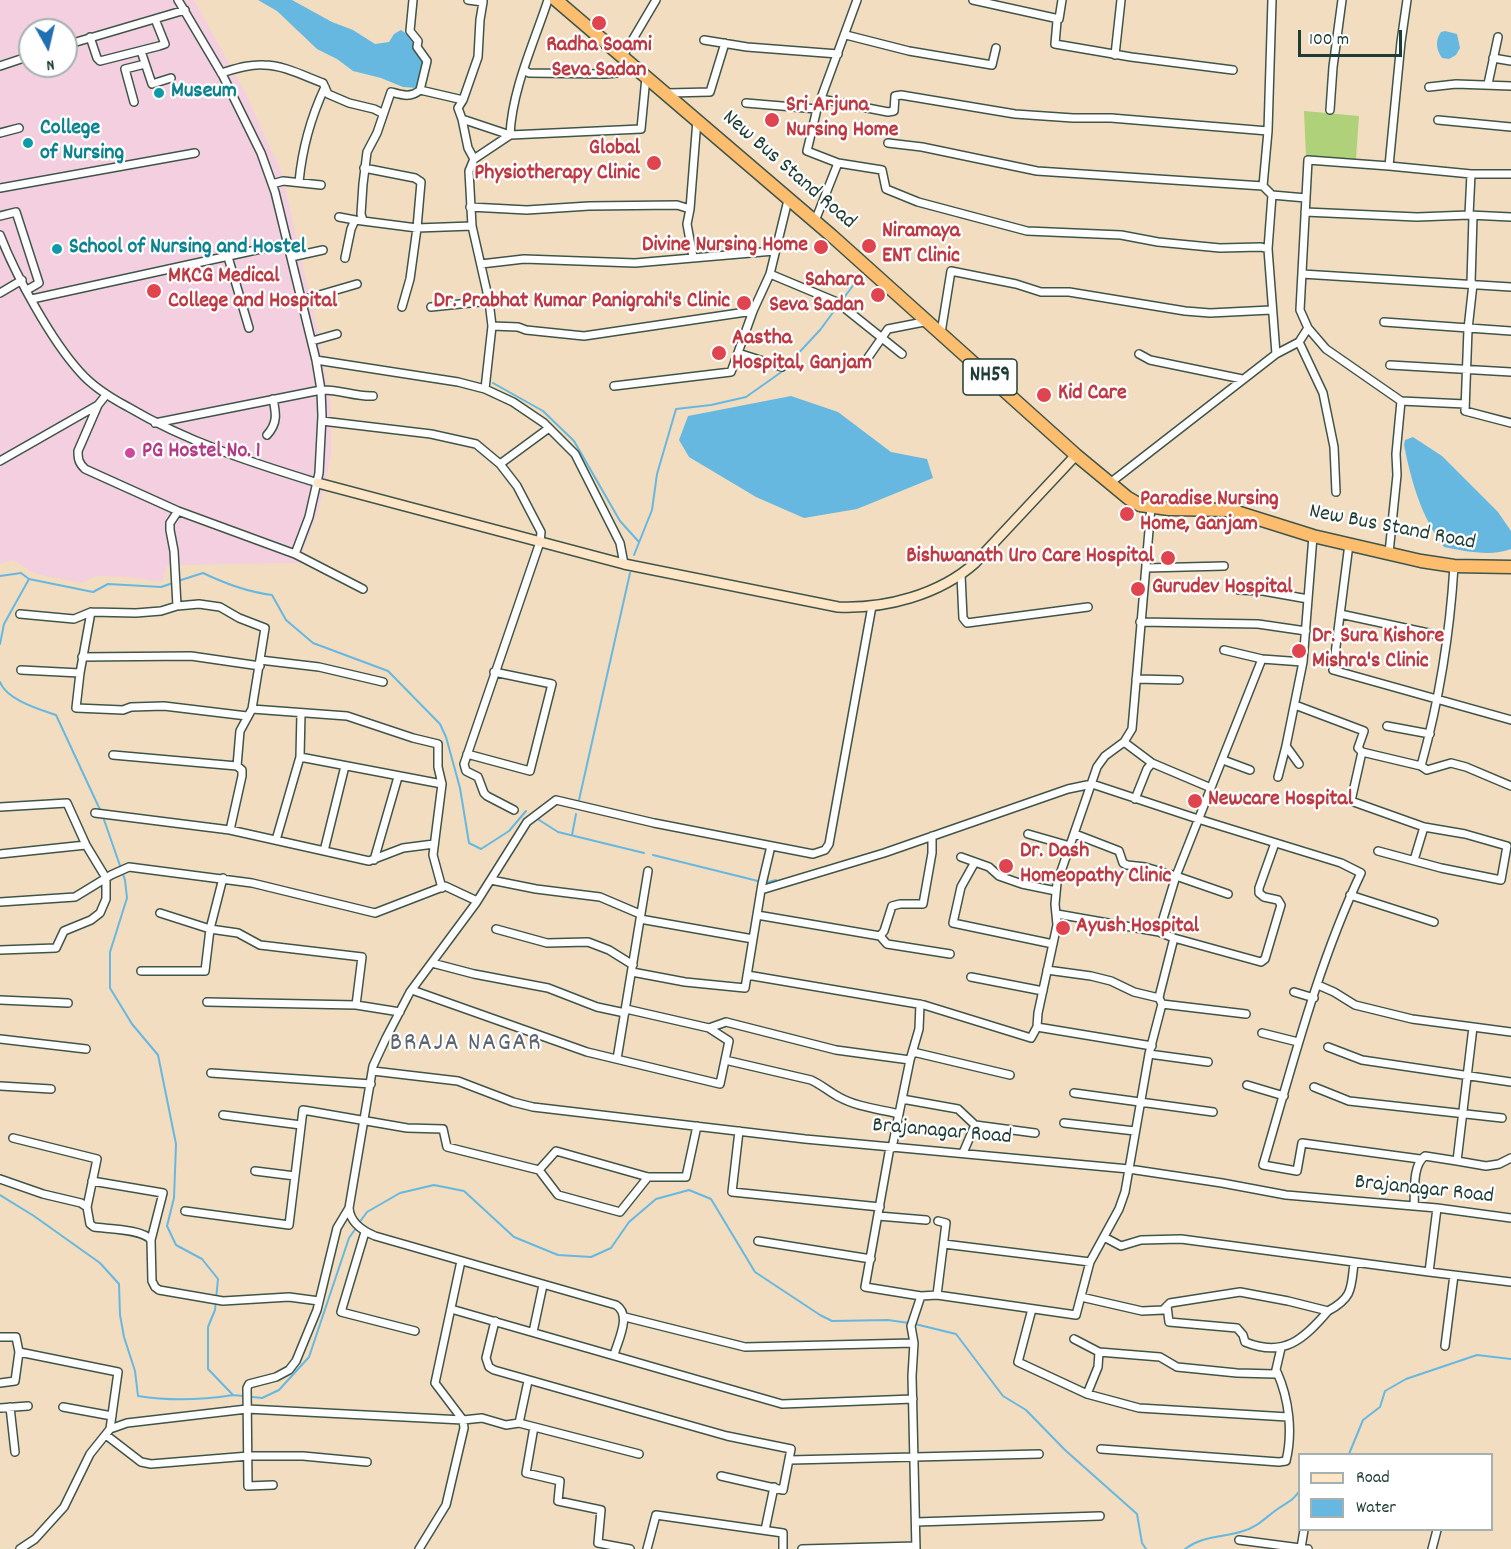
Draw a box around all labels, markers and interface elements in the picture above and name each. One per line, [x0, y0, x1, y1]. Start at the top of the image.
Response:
marker: Radha Soami Seva Sadan [590, 14, 608, 32]
north arrow [18, 18, 78, 78]
scale bar [1301, 18, 1404, 56]
text: 100 m [1309, 28, 1349, 53]
place label: Radha Soami Seva Sadan [546, 34, 652, 86]
text: N [45, 52, 56, 76]
place label: Museum [171, 80, 237, 106]
marker: Museum [152, 86, 166, 100]
place label: Sri Arjuna Nursing Home [786, 94, 898, 146]
street label: New Bus Stand Road [716, 106, 860, 236]
marker: Sri Arjuna Nursing Home [763, 111, 781, 129]
place label: College of Nursing [40, 117, 124, 168]
marker: College of Nursing [21, 136, 35, 150]
place label: Global Physiotherapy Clinic [474, 137, 640, 188]
marker: Global Physiotherapy Clinic [645, 154, 663, 172]
place label: Niramaya ENT Clinic [882, 220, 960, 272]
place label: Divine Nursing Home [642, 234, 808, 260]
place label: School of Nursing and Hostel [69, 236, 306, 262]
marker: Niramaya ENT Clinic [860, 237, 878, 255]
marker: Divine Nursing Home [812, 238, 830, 256]
marker: School of Nursing and Hostel [50, 242, 64, 256]
place label: MKCG Medical College and Hospital [168, 265, 337, 316]
place label: Sahara Seva Sadan [769, 269, 864, 320]
marker: MKCG Medical College and Hospital [145, 282, 163, 300]
marker: Sahara Seva Sadan [869, 286, 887, 304]
place label: Dr. Prabhat Kumar Panigrahi's Clinic [433, 290, 730, 316]
marker: Dr. Prabhat Kumar Panigrahi's Clinic [735, 294, 753, 312]
place label: Aastha Hospital, Ganjam [732, 327, 872, 378]
marker: Aastha Hospital, Ganjam [710, 344, 728, 362]
road number: NH59 [963, 359, 1017, 395]
place label: Kid Care [1058, 382, 1127, 408]
marker: Kid Care [1035, 386, 1053, 404]
place label: PG Hostel No. 1 [142, 440, 261, 466]
marker: PG Hostel No. 1 [123, 446, 137, 460]
place label: Paradise Nursing Home, Ganjam [1140, 488, 1279, 540]
street label: New Bus Stand Road [1307, 500, 1477, 558]
marker: Paradise Nursing Home, Ganjam [1118, 505, 1136, 523]
place label: Bishwanath Uro Care Hospital [906, 545, 1154, 571]
marker: Bishwanath Uro Care Hospital [1159, 549, 1177, 567]
place label: Gurudev Hospital [1152, 576, 1293, 602]
marker: Gurudev Hospital [1129, 580, 1147, 598]
place label: Dr. Sura Kishore Mishra's Clinic [1312, 625, 1444, 676]
marker: Dr. Sura Kishore Mishra's Clinic [1290, 642, 1308, 660]
place label: Newcare Hospital [1208, 788, 1353, 814]
marker: Newcare Hospital [1186, 792, 1204, 810]
place label: Dr. Dash Homeopathy Clinic [1020, 840, 1171, 891]
marker: Dr. Dash Homeopathy Clinic [997, 857, 1015, 875]
place label: Ayush Hospital [1076, 915, 1199, 941]
marker: Ayush Hospital [1054, 919, 1072, 937]
district label: BRAJA NAGAR [390, 1029, 542, 1061]
street label: Brajanagar Road [871, 1114, 1013, 1152]
street label: Brajanagar Road [1353, 1171, 1495, 1211]
legend [1298, 1453, 1493, 1531]
text: Road [1356, 1466, 1390, 1491]
text: Water [1356, 1496, 1396, 1521]

